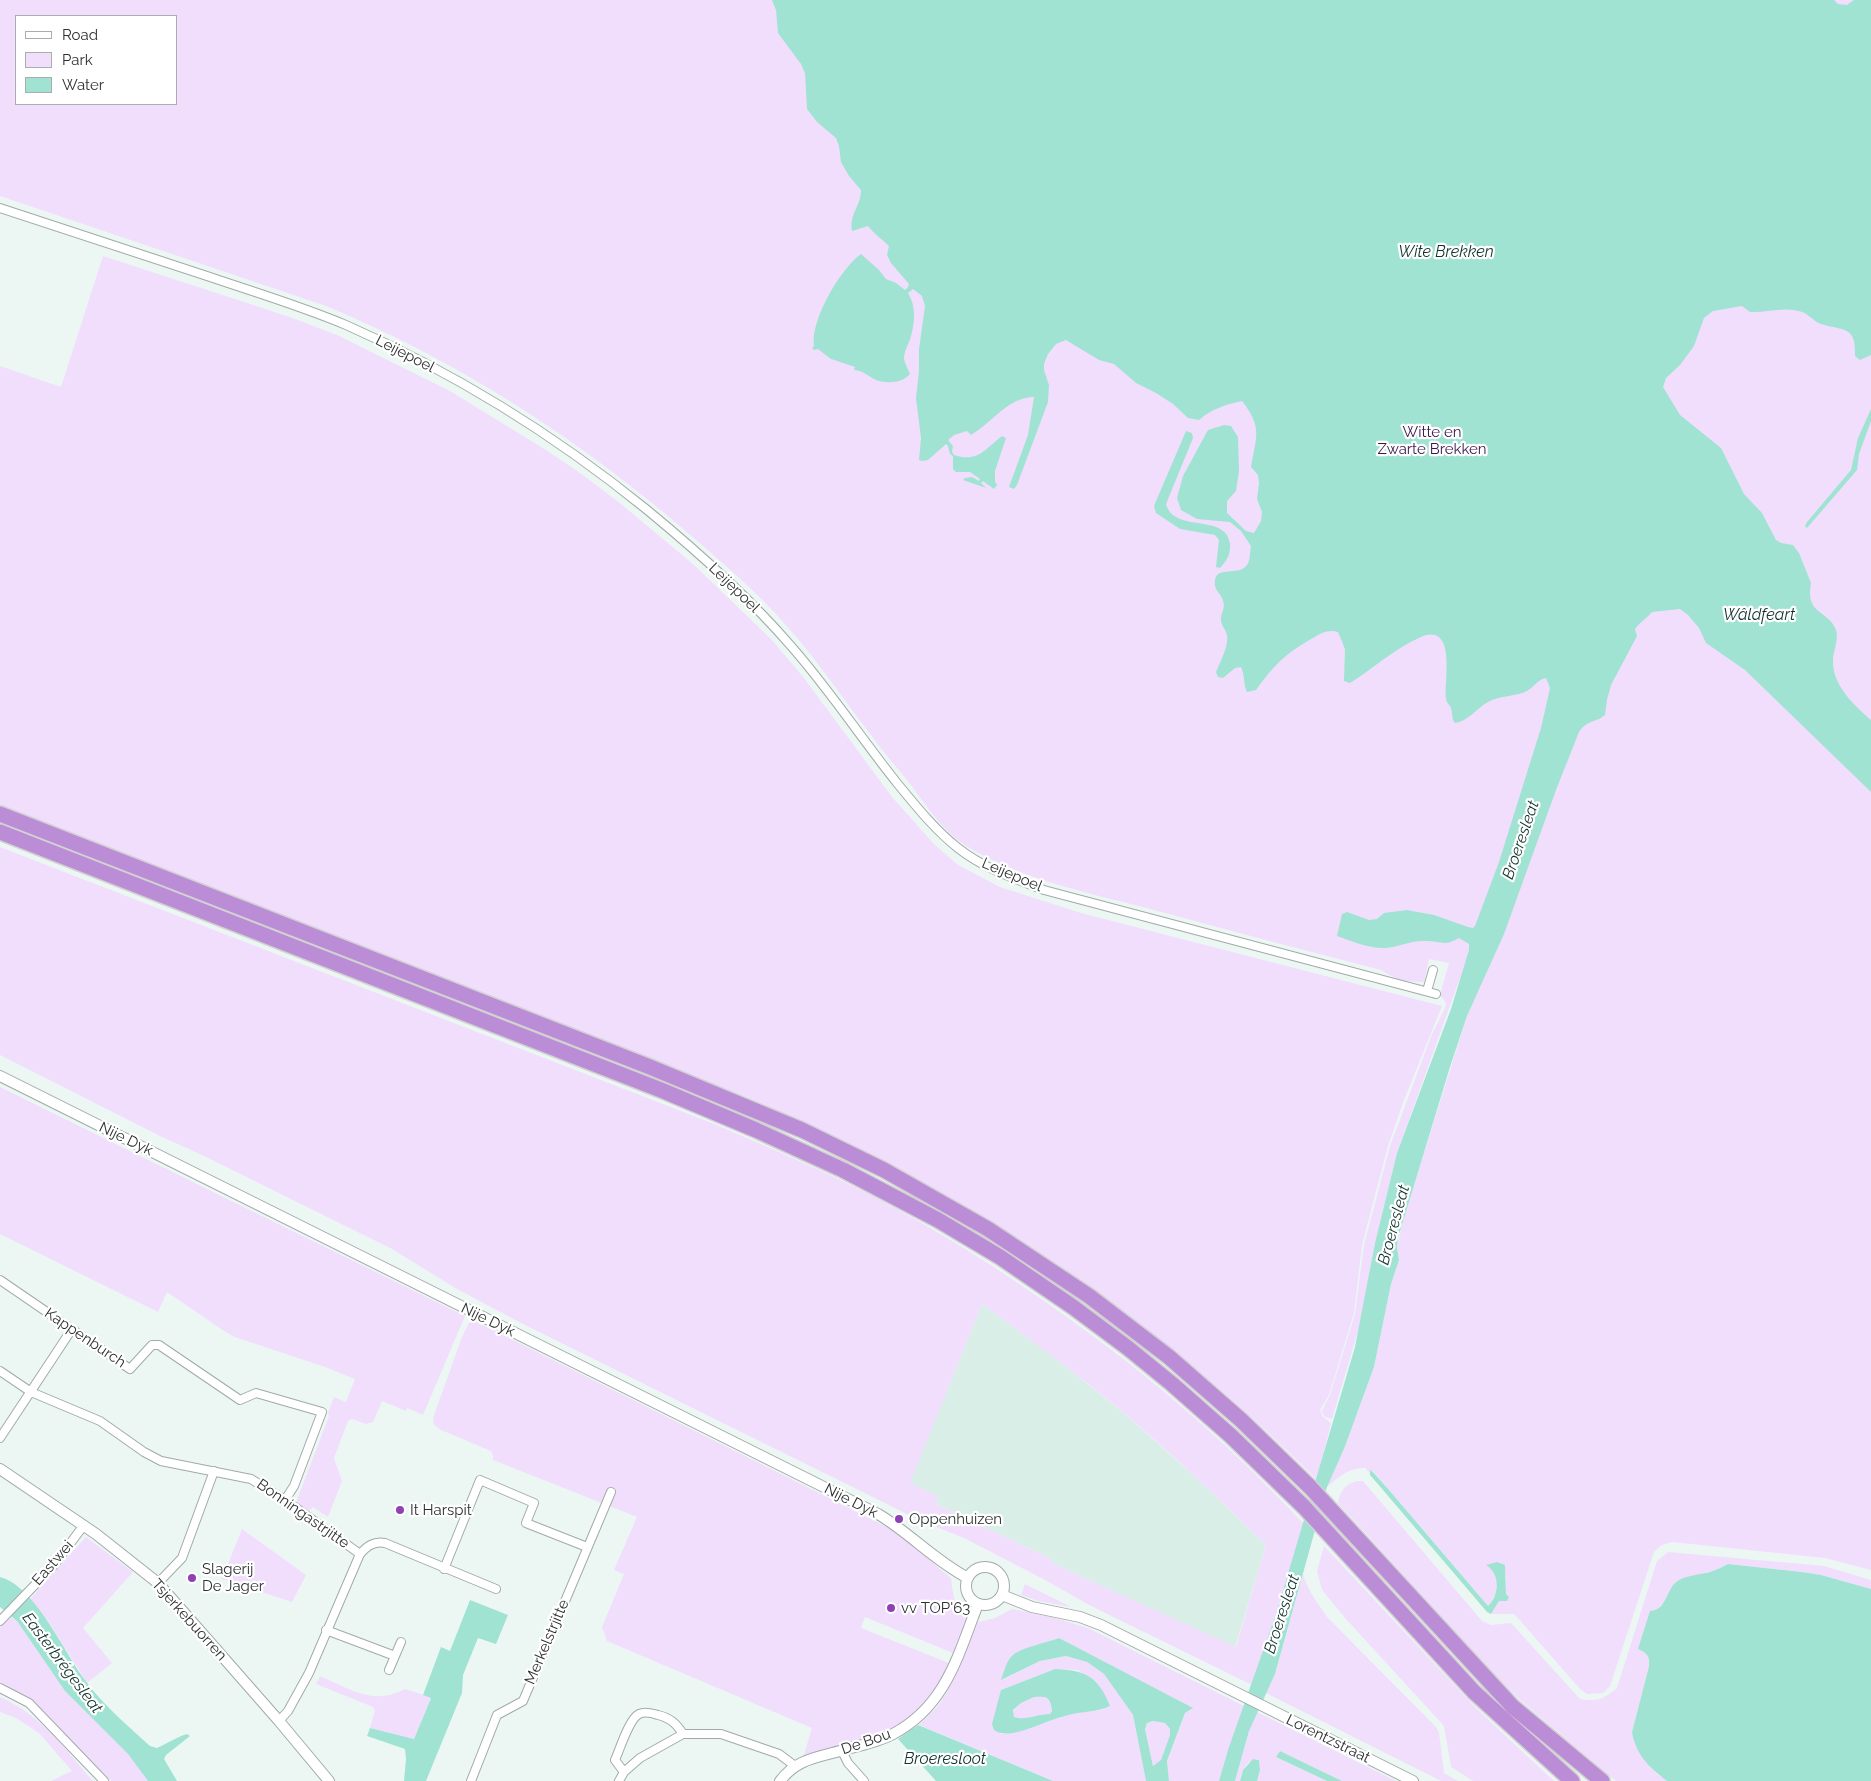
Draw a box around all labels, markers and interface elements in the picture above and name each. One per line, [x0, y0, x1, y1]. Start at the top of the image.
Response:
legend [15, 15, 178, 105]
text: Road [62, 26, 98, 44]
text: Park [62, 51, 93, 69]
text: Water [62, 76, 104, 94]
water label: Wite Brekken [1398, 242, 1494, 262]
street label: Leijepoel [372, 331, 438, 377]
park label: Witte en Zwarte Brekken [1377, 423, 1487, 458]
street label: Leijepoel [705, 559, 763, 617]
water label: Wâldfeart [1723, 605, 1795, 625]
water label: Broeresleat [1499, 798, 1543, 882]
street label: Leijepoel [979, 854, 1045, 896]
street label: Nije Dyk [96, 1118, 156, 1160]
water label: Broeresleat [1374, 1183, 1414, 1267]
street label: Nije Dyk [458, 1299, 518, 1341]
street label: Kappenburch [41, 1304, 129, 1372]
street label: Bonningastrjitte [253, 1475, 353, 1553]
street label: Nije Dyk [821, 1480, 881, 1522]
place label: It Harspit [410, 1501, 472, 1519]
marker: It Harspit [394, 1504, 406, 1516]
place label: Oppenhuizen [909, 1510, 1002, 1528]
marker: Oppenhuizen [893, 1513, 905, 1525]
street label: Eastwei [29, 1537, 77, 1589]
place label: Slagerij De Jager [202, 1560, 264, 1595]
marker: Slagerij De Jager [186, 1572, 198, 1584]
water label: Broeresleat [1260, 1572, 1304, 1656]
street label: Tsjerkebuorren [148, 1575, 230, 1665]
street label: Merkelstrjitte [521, 1597, 573, 1687]
place label: vv TOP'63 [901, 1599, 970, 1617]
marker: vv TOP'63 [885, 1602, 897, 1614]
water label: Easterbrégesleat [18, 1609, 106, 1717]
street label: Lorentzstraat [1283, 1711, 1373, 1767]
street label: De Bou [839, 1725, 893, 1759]
water label: Broeresloot [904, 1749, 986, 1769]

